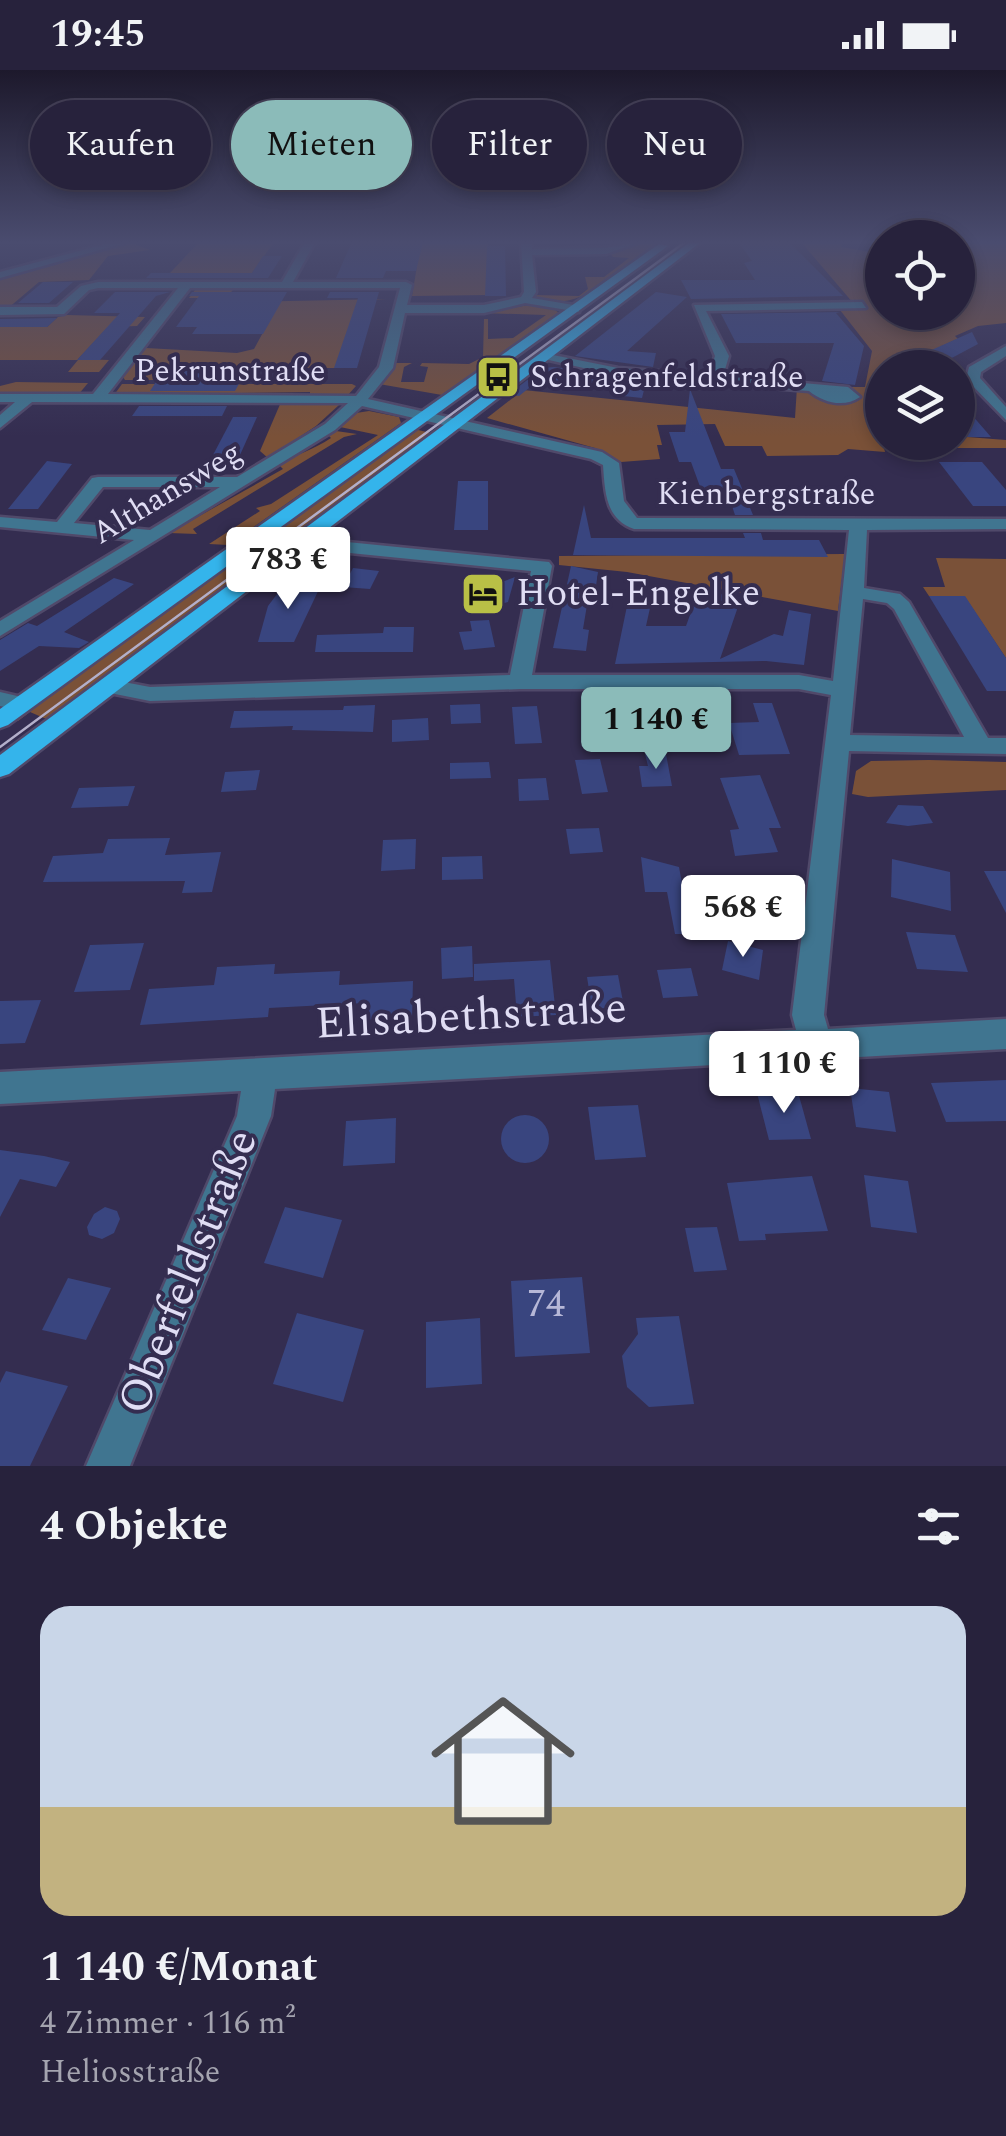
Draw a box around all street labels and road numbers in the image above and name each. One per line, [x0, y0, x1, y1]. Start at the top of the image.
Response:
street label: Pekrunstraße [134, 347, 326, 396]
street label: Althansweg [82, 429, 252, 557]
street label: Kienbergstraße [657, 470, 875, 519]
street label: Elisabethstraße [314, 973, 628, 1059]
street label: Oberfeldstraße [99, 1119, 277, 1425]

